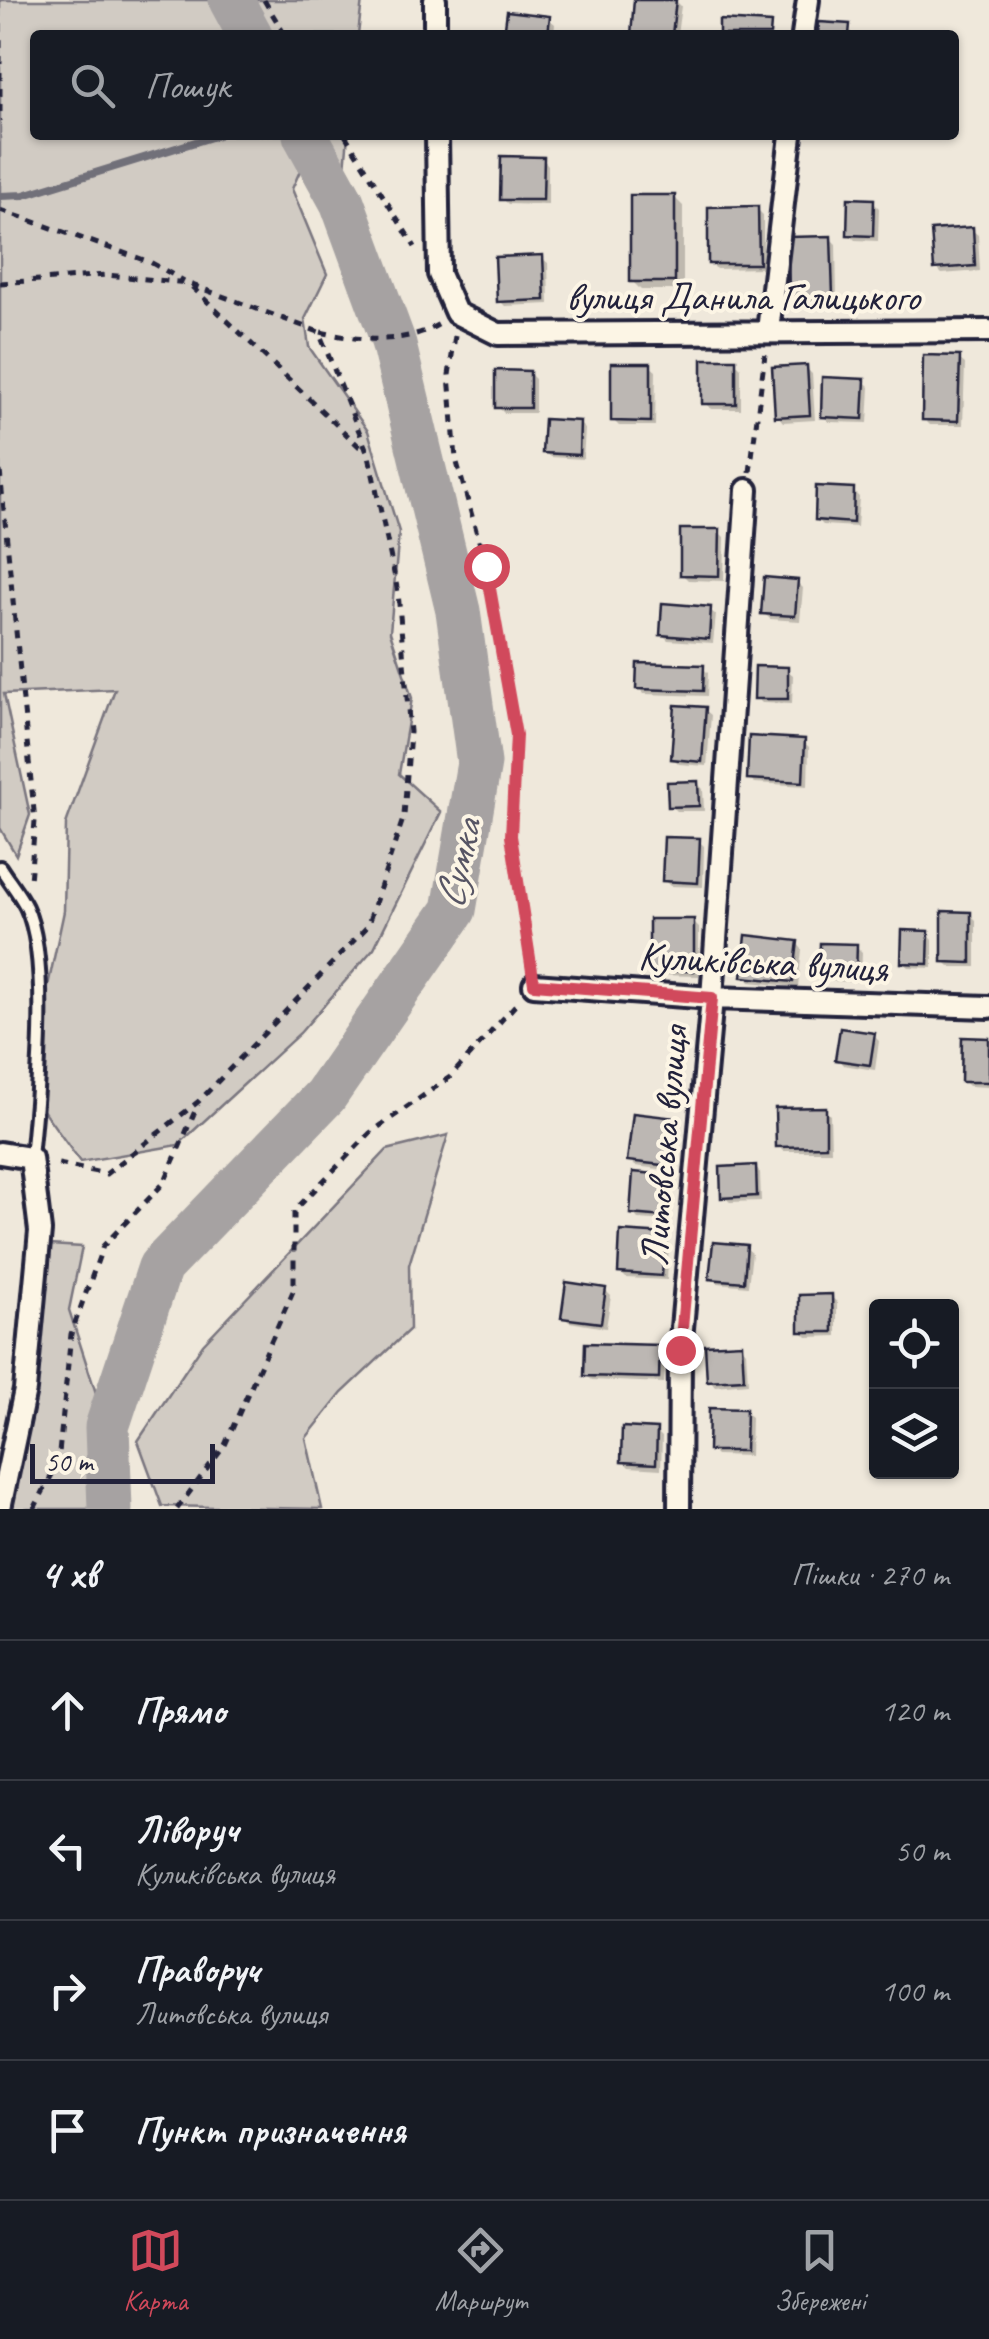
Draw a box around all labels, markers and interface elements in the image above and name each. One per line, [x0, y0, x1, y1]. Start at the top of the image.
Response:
search box [30, 30, 959, 140]
icon: search [65, 58, 120, 113]
text: Пошук [145, 62, 230, 109]
street label: вулиця Данила Галицького [566, 272, 922, 322]
route start [464, 544, 510, 590]
water label: Сумка [422, 811, 495, 913]
street label: Куликівська вулиця [637, 931, 890, 994]
street label: Литовська вулиця [629, 1021, 700, 1268]
map controls [869, 1299, 959, 1479]
button: locate [869, 1299, 959, 1389]
route end [658, 1328, 704, 1374]
button: layers [869, 1389, 959, 1479]
scale bar [30, 1439, 215, 1484]
text: 50 m [45, 1444, 93, 1479]
text: 4 хв [40, 1548, 97, 1601]
text: Пішки · 270 m [791, 1554, 949, 1595]
icon: ahead [40, 1683, 95, 1738]
text: Прямо [135, 1687, 225, 1734]
text: 120 m [880, 1690, 949, 1731]
text: Ліворуч [135, 1806, 238, 1853]
icon: left [40, 1823, 95, 1878]
text: 50 m [895, 1830, 949, 1871]
text: Куликівська вулиця [135, 1853, 335, 1894]
text: Праворуч [135, 1946, 259, 1993]
icon: right [40, 1963, 95, 2018]
text: 100 m [880, 1970, 949, 2011]
text: Литовська вулиця [135, 1993, 327, 2034]
icon: arrive [40, 2103, 95, 2158]
text: Пункт призначення [135, 2107, 406, 2154]
tab: Карта [124, 2223, 188, 2318]
tab: Маршрут [435, 2223, 527, 2318]
tab: Збережені [774, 2223, 865, 2318]

